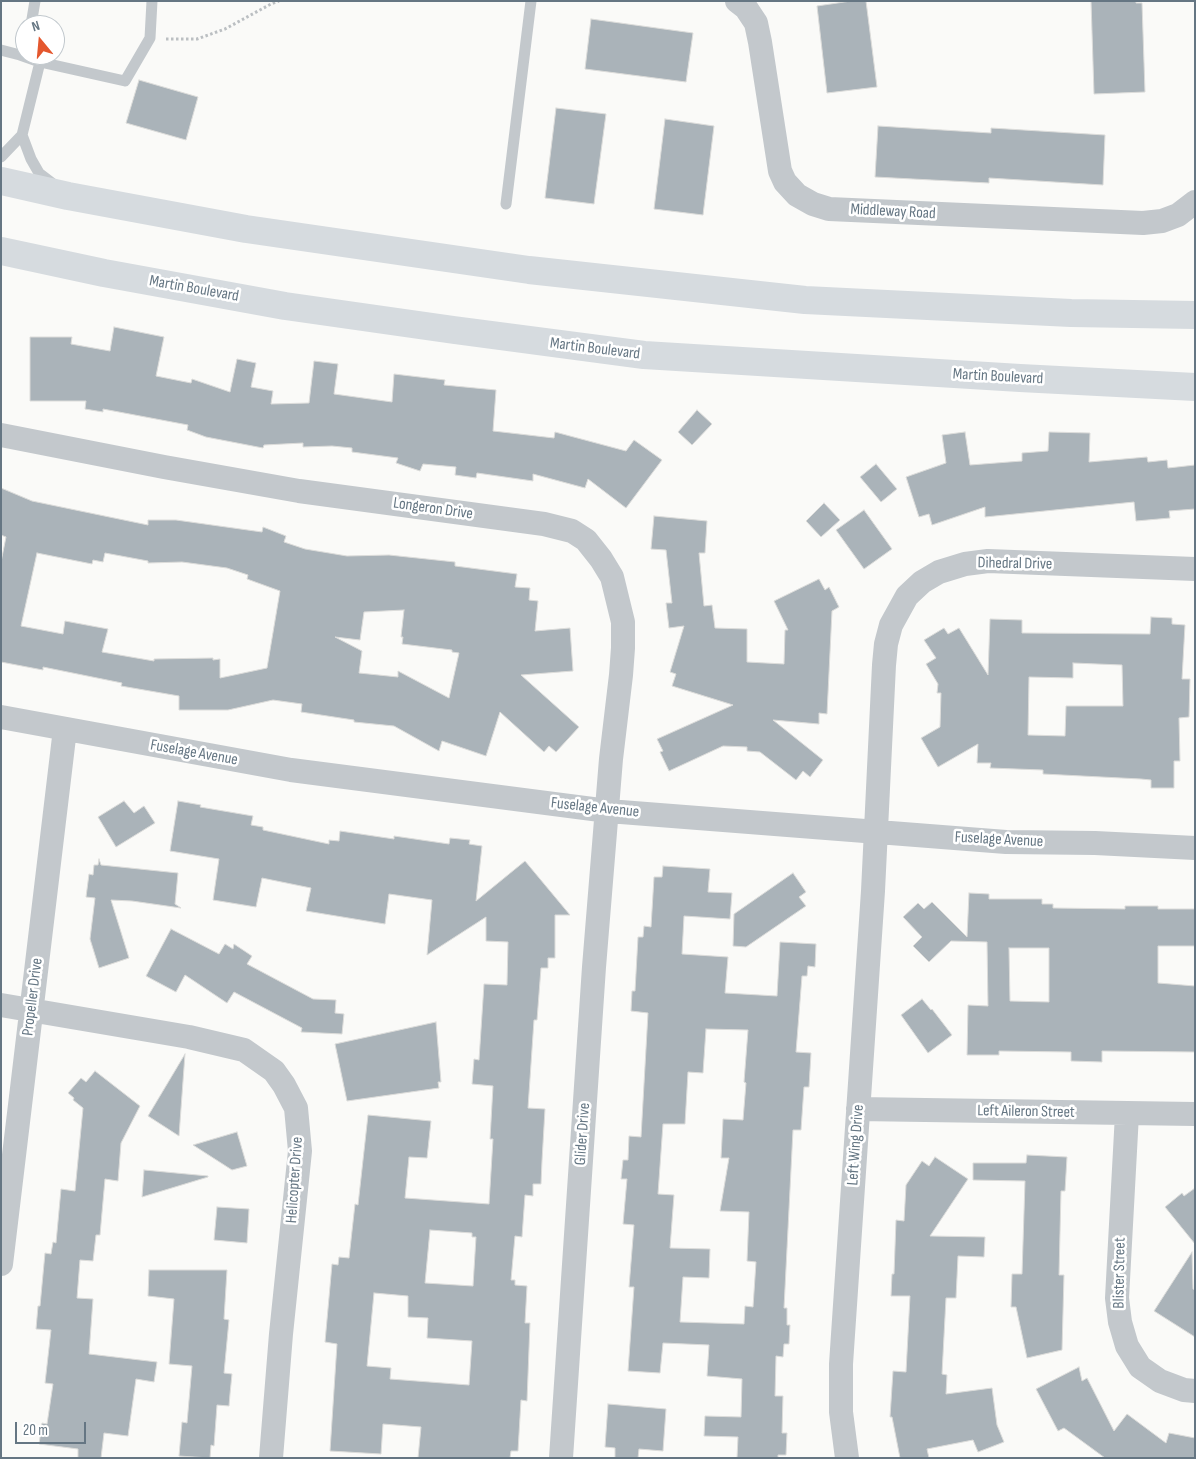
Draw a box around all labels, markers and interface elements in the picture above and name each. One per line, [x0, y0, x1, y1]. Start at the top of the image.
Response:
north arrow [15, 15, 65, 65]
text: N [30, 17, 42, 35]
street label: Middleway Road [850, 200, 936, 224]
street label: Martin Boulevard [148, 272, 240, 306]
street label: Martin Boulevard [549, 334, 641, 364]
street label: Martin Boulevard [952, 365, 1044, 389]
street label: Longeron Drive [392, 494, 474, 524]
street label: Dihedral Drive [977, 554, 1053, 574]
street label: Fuselage Avenue [149, 736, 239, 770]
street label: Fuselage Avenue [550, 794, 640, 822]
street label: Fuselage Avenue [954, 828, 1044, 852]
street label: Propeller Drive [19, 957, 47, 1037]
street label: Glider Drive [571, 1102, 595, 1166]
street label: Left Aileron Street [977, 1102, 1075, 1122]
street label: Left Wing Drive [844, 1104, 868, 1186]
street label: Helicopter Drive [282, 1136, 308, 1224]
street label: Blister Street [1110, 1237, 1130, 1309]
scale bar [18, 1412, 89, 1444]
text: 20 m [23, 1421, 48, 1440]

